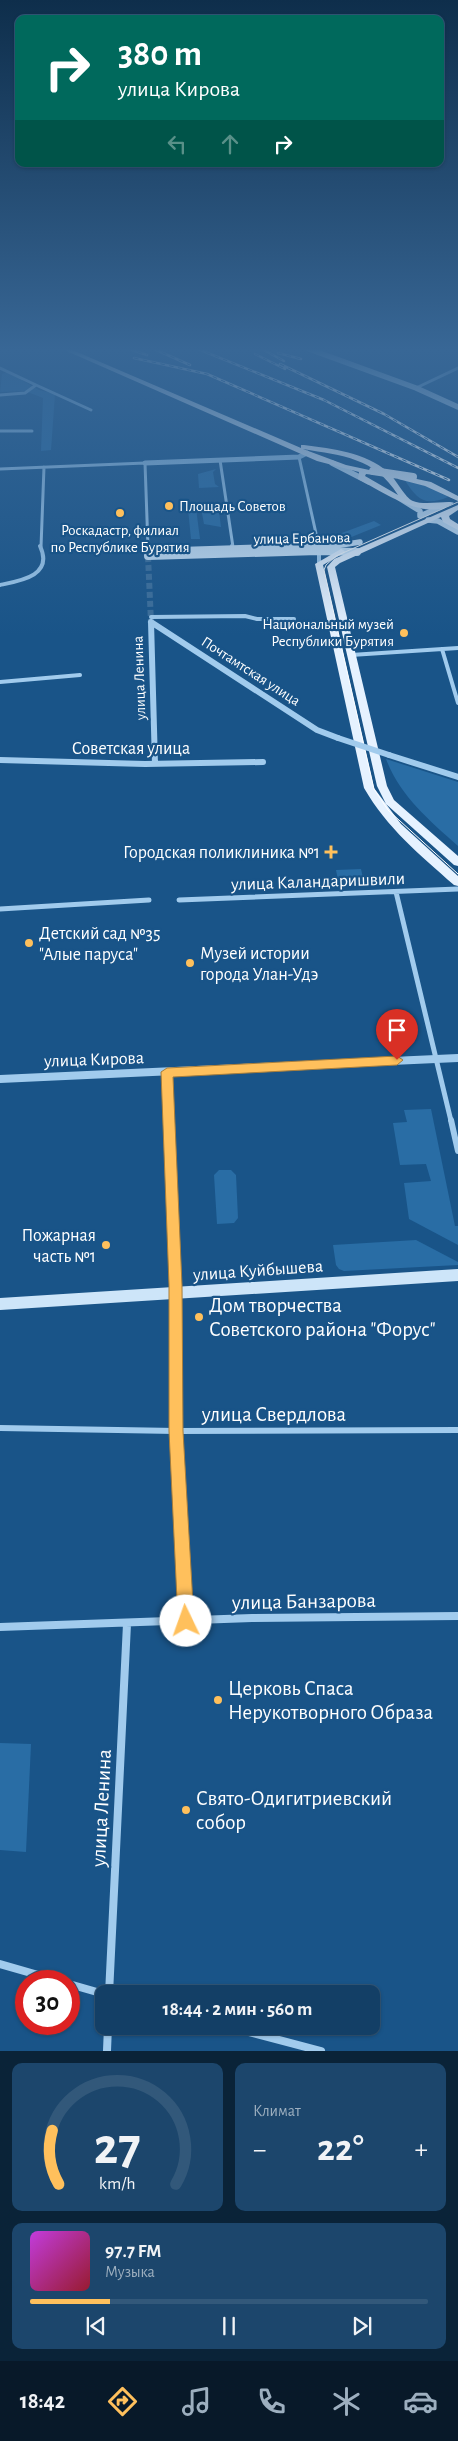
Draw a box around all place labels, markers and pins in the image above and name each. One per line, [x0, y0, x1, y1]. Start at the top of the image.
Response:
place label: Площадь Советов [179, 499, 286, 514]
marker: Площадь Советов [163, 500, 175, 512]
marker: Роскадастр, филиал по Республике Бурятия [114, 507, 126, 519]
place label: Роскадастр, филиал по Республике Бурятия [51, 523, 190, 555]
place label: Национальный музей Республики Бурятия [262, 617, 394, 649]
marker: Национальный музей Республики Бурятия [398, 627, 410, 639]
place label: Городская поликлиника №1 [123, 844, 320, 862]
marker: Городская поликлиника №1 [324, 845, 338, 859]
place label: Детский сад №35 "Алые паруса" [39, 925, 161, 964]
marker: Детский сад №35 "Алые паруса" [23, 937, 35, 949]
place label: Музей истории города Улан-Удэ [200, 945, 318, 984]
marker: Музей истории города Улан-Удэ [184, 957, 196, 969]
pin [376, 1009, 418, 1060]
place label: Пожарная часть №1 [21, 1227, 96, 1266]
marker: Пожарная часть №1 [100, 1239, 112, 1251]
place label: Дом творчества Советского района "Форус" [209, 1295, 436, 1340]
marker: Дом творчества Советского района "Форус" [193, 1311, 205, 1323]
place label: Церковь Спаса Нерукотворного Образа [228, 1678, 434, 1723]
marker: Церковь Спаса Нерукотворного Образа [212, 1694, 224, 1706]
place label: Свято-Одигитриевский собор [196, 1788, 392, 1833]
marker: Свято-Одигитриевский собор [180, 1804, 192, 1816]

